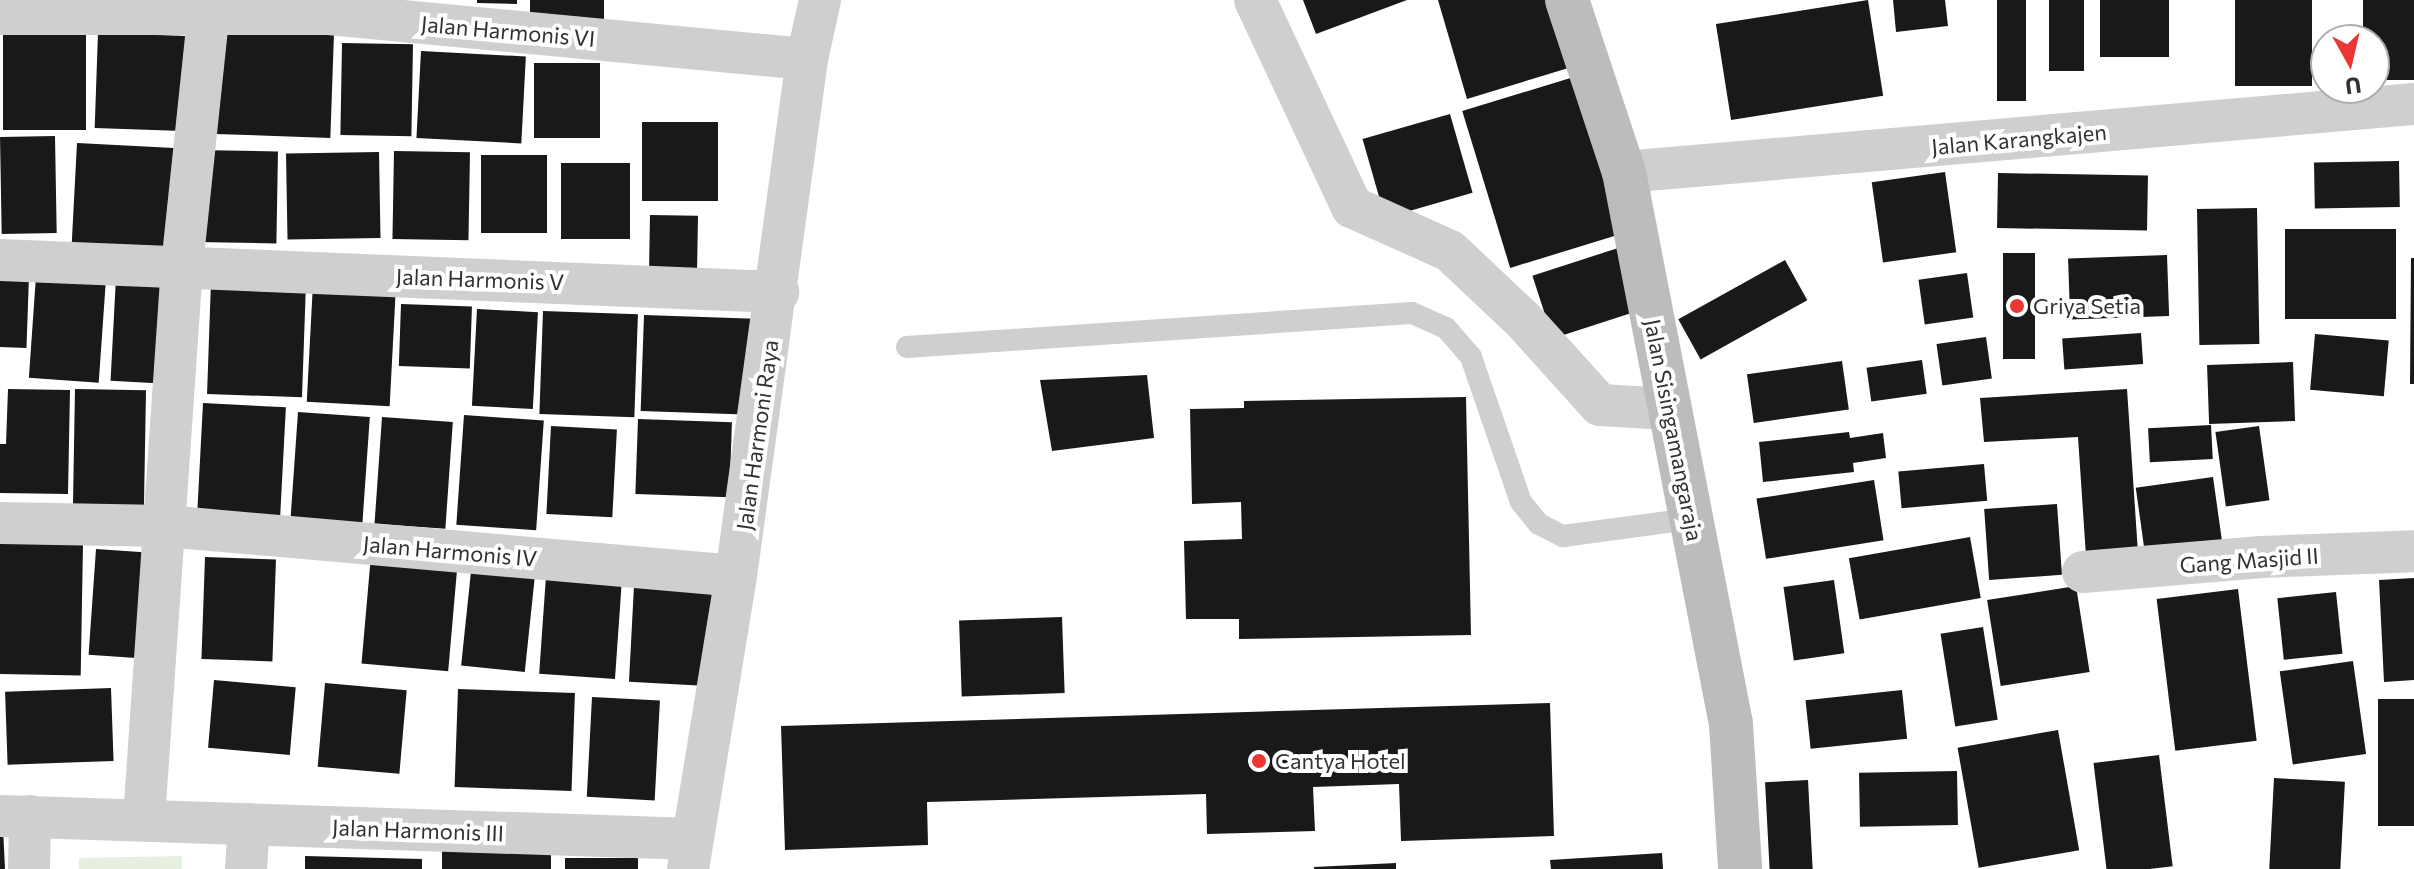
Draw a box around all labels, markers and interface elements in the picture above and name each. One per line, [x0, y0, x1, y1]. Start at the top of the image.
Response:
street label: Jalan Harmonis VI [420, 10, 596, 52]
north arrow [2310, 24, 2390, 104]
text: U [2343, 72, 2363, 101]
street label: Jalan Karangkajen [1930, 118, 2108, 160]
street label: Jalan Harmonis V [395, 263, 565, 295]
place label: Griya Setia [2033, 293, 2141, 319]
marker: Griya Setia [2008, 297, 2026, 315]
street label: Jalan Sisingamangaraja [1640, 317, 1708, 543]
street label: Jalan Harmoni Raya [731, 338, 783, 532]
street label: Jalan Harmonis IV [362, 530, 538, 572]
street label: Gang Masjid II [2179, 542, 2319, 578]
place label: Cantya Hotel [1275, 748, 1406, 774]
marker: Cantya Hotel [1250, 752, 1268, 770]
street label: Jalan Harmonis III [332, 814, 504, 846]

